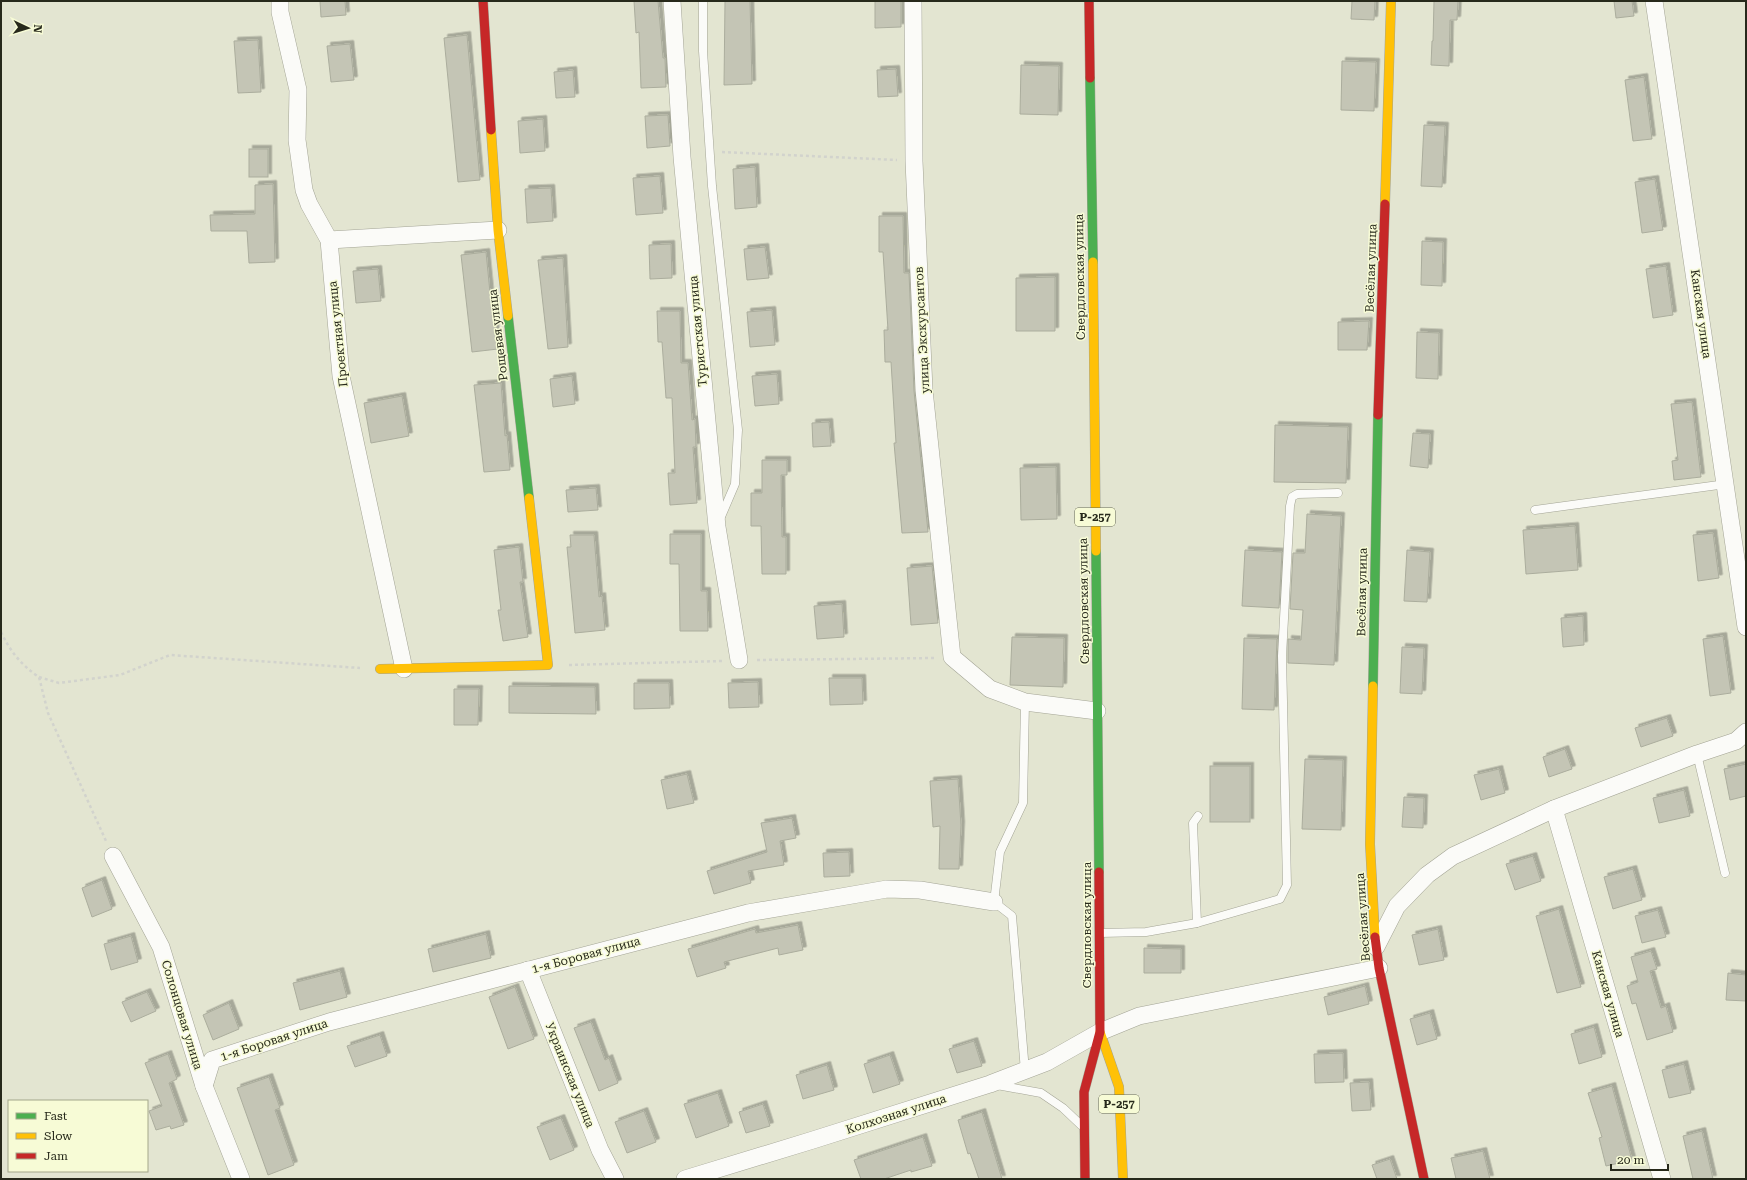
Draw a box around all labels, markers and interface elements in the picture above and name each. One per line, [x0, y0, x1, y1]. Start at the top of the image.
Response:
north arrow [8, 8, 48, 48]
text: N [31, 24, 44, 34]
street label: Свердловская улица [1072, 213, 1088, 340]
street label: Весёлая улица [1362, 223, 1380, 313]
street label: улица Экскурсантов [912, 266, 932, 394]
street label: Канская улица [1688, 269, 1714, 360]
street label: Туристская улица [686, 274, 710, 387]
street label: Проектная улица [325, 280, 351, 388]
street label: Рощевая улица [485, 288, 511, 382]
road number: Р-257 [1075, 508, 1115, 526]
street label: Свердловская улица [1076, 537, 1092, 664]
street label: Весёлая улица [1354, 547, 1370, 636]
street label: Свердловская улица [1080, 861, 1094, 988]
street label: Весёлая улица [1353, 872, 1373, 962]
street label: 1-я Боровая улица [530, 934, 642, 976]
street label: Канская улица [1589, 949, 1627, 1040]
street label: Солонцовая улица [159, 959, 205, 1072]
street label: 1-я Боровая улица [219, 1016, 330, 1064]
street label: Украинская улица [543, 1020, 598, 1130]
street label: Колхозная улица [844, 1091, 948, 1137]
road number: Р-257 [1099, 1095, 1139, 1113]
legend [8, 1100, 148, 1172]
text: Fast [44, 1109, 68, 1123]
text: Slow [44, 1129, 72, 1143]
scale bar [1611, 1146, 1668, 1172]
text: Jam [44, 1149, 68, 1163]
text: 20 m [1617, 1153, 1644, 1167]

